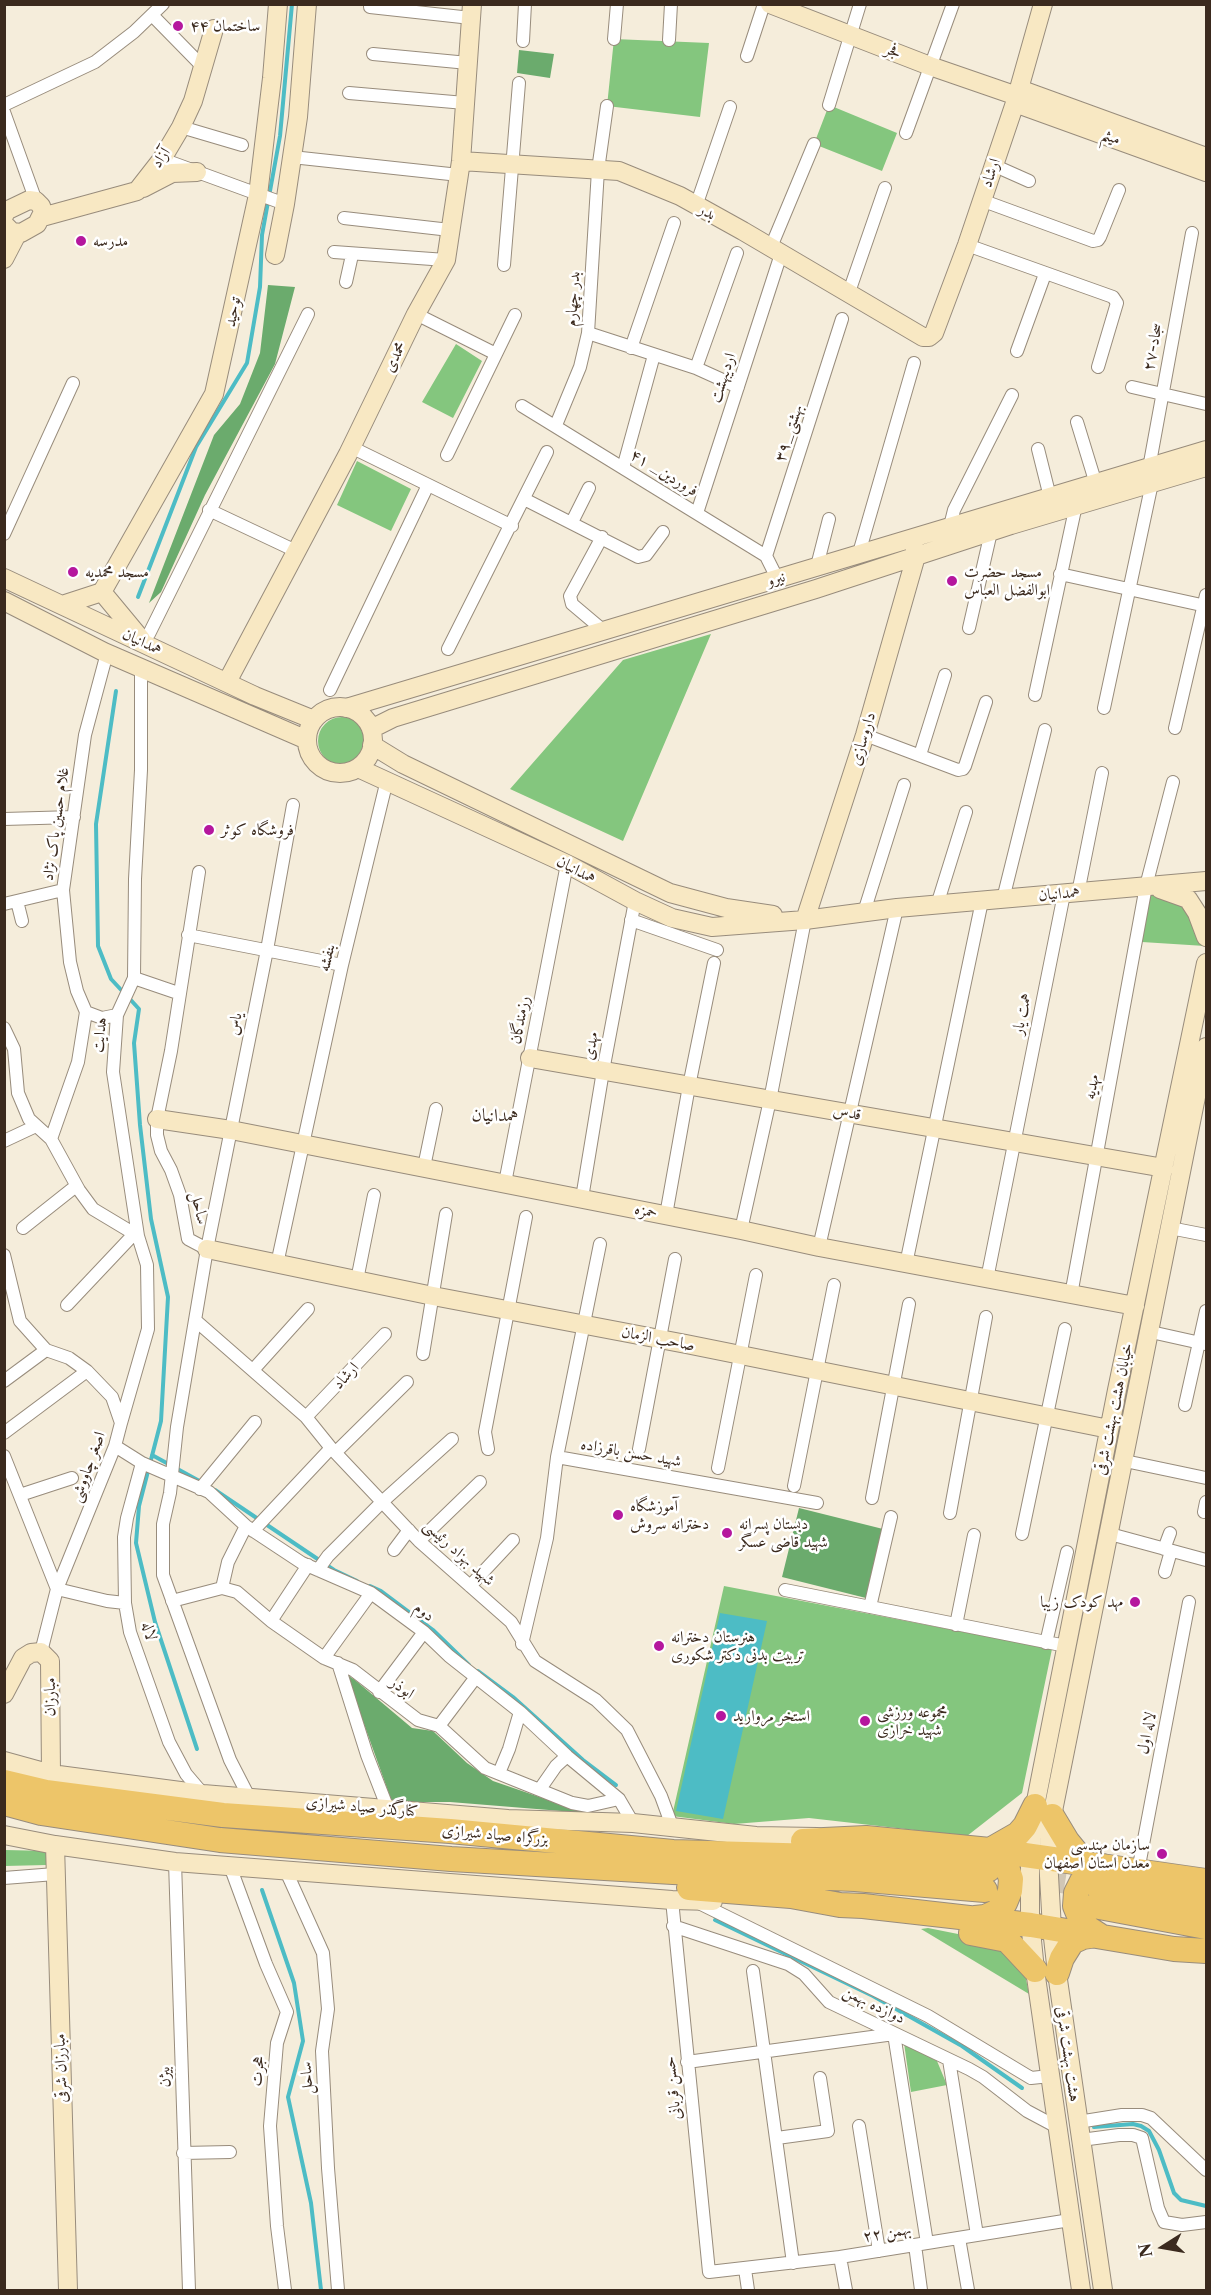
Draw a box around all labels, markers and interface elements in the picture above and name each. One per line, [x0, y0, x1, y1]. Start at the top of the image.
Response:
place label: ساختمان ۴۴ [190, 16, 260, 36]
marker: ساختمان ۴۴ [171, 19, 185, 33]
street label: فجر [882, 39, 904, 63]
street label: میثم [1099, 125, 1123, 149]
street label: آزاد [147, 144, 175, 172]
street label: ارشاد [977, 156, 1005, 190]
street label: بدر [695, 200, 719, 224]
place label: مدرسه [93, 231, 128, 251]
marker: مدرسه [74, 234, 88, 248]
street label: بدر چهارم [562, 271, 584, 327]
street label: توحید [221, 295, 245, 329]
street label: ۲۷-سجاد [1139, 322, 1167, 372]
street label: محمدی [379, 339, 411, 375]
street label: اردیبهشت [706, 351, 740, 405]
street label: ۳۹_بهشتی [771, 402, 807, 464]
street label: ۴۱ _فروردین [627, 445, 701, 501]
place label: مسجد محمدیه [85, 562, 149, 582]
place label: مسجد حضرت ابوالفضل العباس [964, 562, 1050, 600]
marker: مسجد محمدیه [66, 565, 80, 579]
street label: نیرو [764, 567, 788, 591]
marker: مسجد حضرت ابوالفضل العباس [945, 574, 959, 588]
street label: همدانیان [119, 625, 165, 659]
street label: داروسازی [846, 710, 880, 768]
street label: غلام حسین پاک نژاد [39, 766, 73, 882]
place label: فروشگاه کوثر [221, 820, 294, 840]
marker: فروشگاه کوثر [202, 823, 216, 837]
street label: همدانیان [553, 852, 599, 888]
street label: همدانیان [1037, 883, 1081, 905]
street label: بنفشه [315, 942, 339, 974]
street label: همت یار [1008, 991, 1036, 1037]
street label: رزمندگان [506, 994, 534, 1046]
street label: یاس [223, 1011, 247, 1037]
street label: هدایت [89, 1016, 111, 1054]
street label: مهدی [579, 1030, 603, 1062]
street label: مهدیه [1080, 1073, 1104, 1101]
street label: قدس [831, 1101, 863, 1125]
district label: همدانیان [472, 1105, 518, 1127]
street label: ساحل [186, 1190, 212, 1226]
street label: حمزه [633, 1199, 659, 1223]
street label: صاحب الزمان [620, 1322, 696, 1356]
street label: خیابان هشت بهشت شرقی [1091, 1341, 1137, 1477]
street label: ارشاد [329, 1359, 363, 1393]
street label: اصغر چاووشی [66, 1429, 110, 1505]
street label: شهید حسن باقرزاده [579, 1435, 683, 1471]
place label: آموزشگاه دخترانه سروش [630, 1496, 709, 1534]
marker: آموزشگاه دخترانه سروش [611, 1508, 625, 1522]
place label: دبستان پسرانه شهید قاضی عسگر [739, 1514, 828, 1552]
street label: شهید بهزاد رئیسی [419, 1516, 499, 1590]
marker: دبستان پسرانه شهید قاضی عسگر [720, 1526, 734, 1540]
place label: مهد کودک زیبا [1040, 1592, 1123, 1612]
marker: مهد کودک زیبا [1128, 1595, 1142, 1609]
street label: دوم [410, 1598, 438, 1626]
street label: لاله [137, 1619, 161, 1643]
place label: هنرستان دخترانه تربیت بدنی دکتر شکوری [671, 1627, 805, 1665]
marker: هنرستان دخترانه تربیت بدنی دکتر شکوری [652, 1639, 666, 1653]
street label: ابوذر [386, 1673, 418, 1703]
street label: مبارزان [40, 1677, 60, 1717]
place label: مجموعه ورزشی شهید خرازی [877, 1702, 947, 1740]
place label: استخر مروارید [733, 1706, 810, 1726]
marker: استخر مروارید [714, 1709, 728, 1723]
street label: لاله اول [1133, 1710, 1161, 1756]
marker: مجموعه ورزشی شهید خرازی [858, 1714, 872, 1728]
street label: کنارگذر صیاد شیرازی [305, 1793, 419, 1821]
street label: بزرگراه صیاد شیرازی [441, 1821, 549, 1849]
place label: سازمان مهندسی معدن استان اصفهان [1044, 1835, 1150, 1873]
marker: سازمان مهندسی معدن استان اصفهان [1155, 1847, 1169, 1861]
street label: دوازده بهمن [840, 1982, 908, 2028]
street label: هشت بهشت شرقی [1052, 2005, 1084, 2103]
street label: مبارزان شرقی [50, 2033, 72, 2103]
street label: هجرت [247, 2055, 269, 2087]
street label: حسن قربانی [660, 2055, 686, 2121]
street label: ساحل [297, 2061, 317, 2095]
street label: بیژن [155, 2066, 175, 2088]
north arrow [1133, 2217, 1193, 2277]
street label: ۲۲ بهمن [861, 2220, 913, 2246]
text: N [1134, 2242, 1156, 2259]

